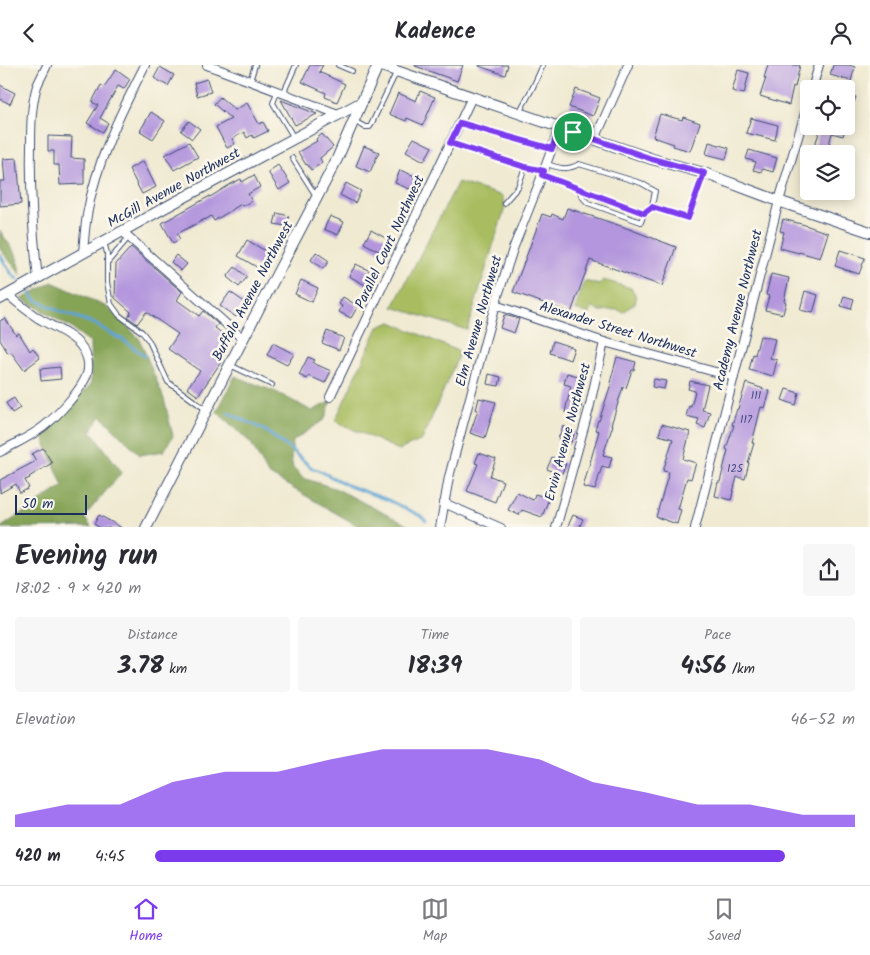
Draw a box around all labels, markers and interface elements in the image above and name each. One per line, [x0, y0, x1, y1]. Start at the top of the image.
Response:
text: Kadence [395, 15, 475, 50]
icon: back [15, 19, 43, 47]
icon: person [827, 19, 855, 47]
map controls [800, 80, 855, 200]
button: locate [800, 80, 855, 135]
pin [552, 111, 594, 153]
icon: arrive [559, 118, 587, 146]
street label: McGill Avenue Northwest [104, 142, 245, 234]
button: layers [800, 145, 855, 200]
street label: Parallel Court Northwest [349, 171, 431, 312]
street label: Buffalo Avenue Northwest [207, 217, 299, 365]
street label: Academy Avenue Northwest [707, 227, 769, 393]
street label: Elm Avenue Northwest [450, 252, 508, 389]
street label: Alexander Street Northwest [537, 296, 700, 365]
street label: Ervin Avenue Northwest [539, 360, 597, 504]
house number: 111 [751, 387, 761, 405]
house number: 117 [740, 411, 753, 429]
house number: 125 [727, 460, 744, 478]
scale bar [15, 493, 88, 516]
text: 50 m [22, 493, 53, 515]
text: Evening run [15, 534, 158, 579]
button: share [803, 544, 855, 596]
text: 18:02 · 9 × 420 m [15, 576, 141, 601]
text: Distance [127, 624, 177, 646]
text: Time [421, 624, 449, 646]
text: Pace [704, 624, 731, 646]
text: 3.78 [118, 646, 164, 686]
text: 18:39 [408, 646, 462, 686]
text: 4:56 [681, 646, 727, 686]
text: km [164, 658, 187, 680]
text: /km [727, 658, 755, 680]
text: Elevation [15, 707, 76, 732]
text: 46–52 m [790, 707, 855, 732]
text: 420 m [15, 844, 61, 869]
text: 4:45 [95, 844, 125, 869]
tab: Home [129, 895, 162, 947]
tab: Map [421, 895, 449, 947]
tab: Saved [708, 895, 741, 947]

